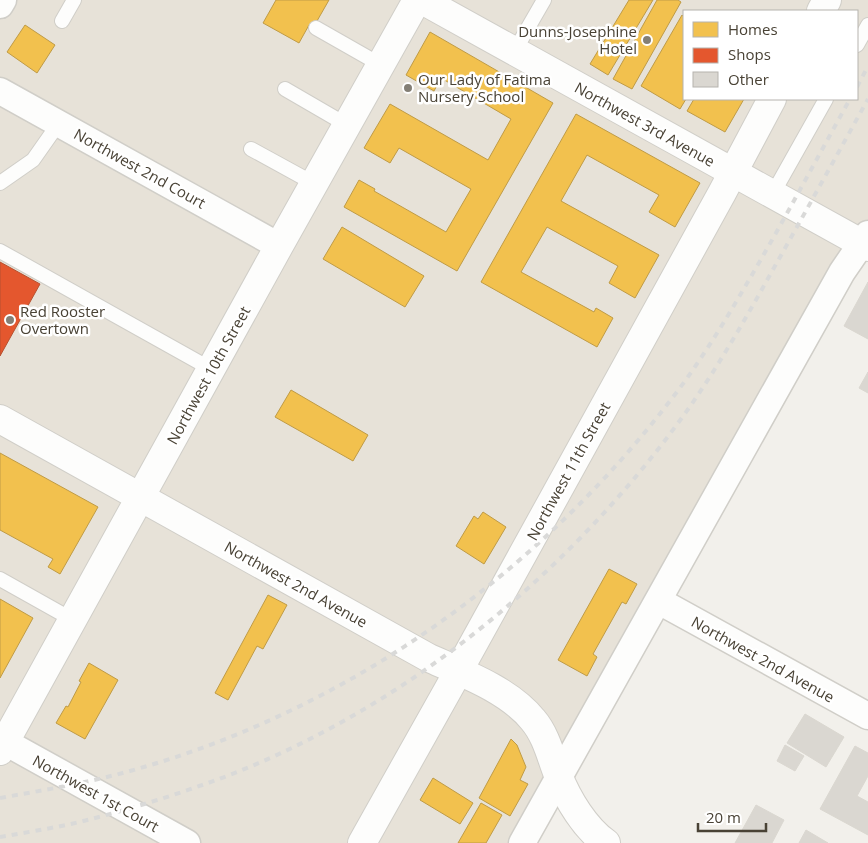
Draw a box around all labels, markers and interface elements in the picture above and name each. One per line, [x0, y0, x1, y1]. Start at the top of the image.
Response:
legend [683, 10, 858, 100]
text: Homes [728, 19, 778, 39]
place label: Dunns-Josephine Hotel [518, 21, 637, 58]
marker: Dunns-Josephine Hotel [641, 34, 653, 46]
text: Shops [728, 44, 771, 64]
place label: Our Lady of Fatima Nursery School [418, 69, 551, 106]
text: Other [728, 69, 769, 89]
street label: Northwest 3rd Avenue [571, 77, 719, 171]
marker: Our Lady of Fatima Nursery School [402, 82, 414, 94]
street label: Northwest 2nd Court [71, 124, 209, 212]
place label: Red Rooster Overtown [20, 301, 105, 338]
street label: Northwest 10th Street [162, 302, 254, 448]
marker: Red Rooster Overtown [4, 314, 16, 326]
street label: Northwest 11th Street [522, 398, 614, 544]
street label: Northwest 2nd Avenue [221, 536, 371, 632]
street label: Northwest 2nd Avenue [688, 611, 838, 707]
street label: Northwest 1st Court [29, 750, 163, 836]
scale bar [698, 800, 766, 832]
text: 20 m [706, 807, 741, 827]

